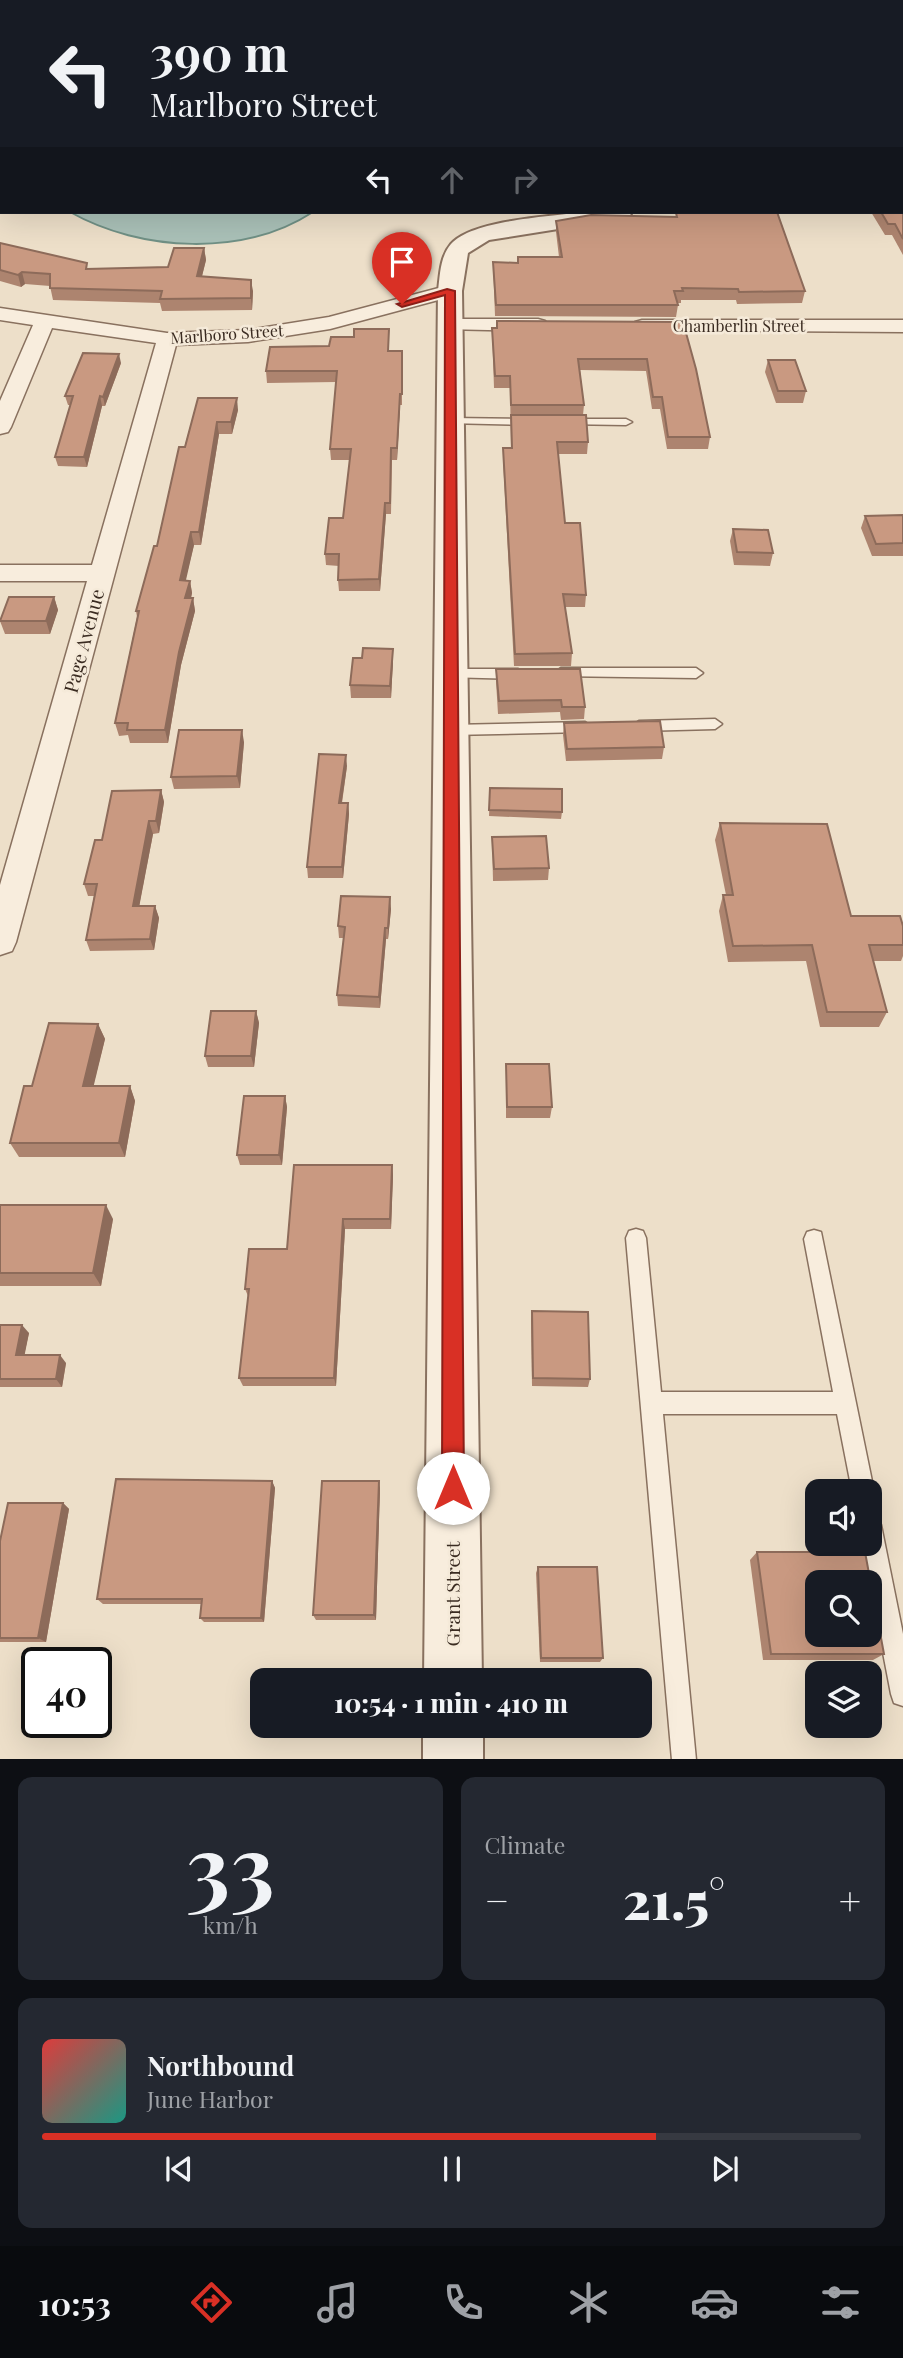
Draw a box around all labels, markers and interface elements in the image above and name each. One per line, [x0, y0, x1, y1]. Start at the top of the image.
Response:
text: 390 m [150, 19, 288, 84]
icon: left [35, 28, 126, 119]
text: Marlboro Street [150, 82, 377, 125]
icon: left [360, 161, 398, 199]
icon: ahead [433, 161, 471, 199]
icon: right [506, 161, 544, 199]
pin [372, 232, 432, 304]
icon: arrive [383, 243, 421, 281]
street label: Chamberlin Street [673, 315, 805, 336]
street label: Marlboro Street [170, 319, 285, 348]
street label: Page Avenue [57, 586, 109, 696]
position arrow [416, 1451, 490, 1525]
map controls [805, 1479, 882, 1738]
button: sound [805, 1479, 882, 1556]
street label: Grant Street [439, 1541, 465, 1646]
button: search [805, 1570, 882, 1647]
speed limit sign: 40 [21, 1647, 112, 1738]
button: layers [805, 1661, 882, 1738]
text: 10:54 · 1 min · 410 m [334, 1685, 568, 1720]
text: 33 [186, 1803, 275, 1924]
text: Climate [485, 1829, 565, 1860]
text: 21.5° [623, 1864, 725, 1933]
text: − [485, 1874, 509, 1925]
text: + [839, 1874, 861, 1925]
text: km/h [203, 1909, 258, 1940]
text: Northbound [147, 2048, 294, 2083]
text: June Harbor [147, 2083, 273, 2114]
icon: previous [160, 2150, 198, 2188]
icon: pause [433, 2150, 471, 2188]
icon: next [706, 2150, 744, 2188]
icon: directions [187, 2278, 236, 2327]
icon: music [313, 2278, 362, 2327]
icon: phone [439, 2278, 488, 2327]
icon: climate [564, 2278, 613, 2327]
icon: car [690, 2278, 739, 2327]
icon: filters [816, 2278, 865, 2327]
text: 10:53 [38, 2281, 111, 2324]

